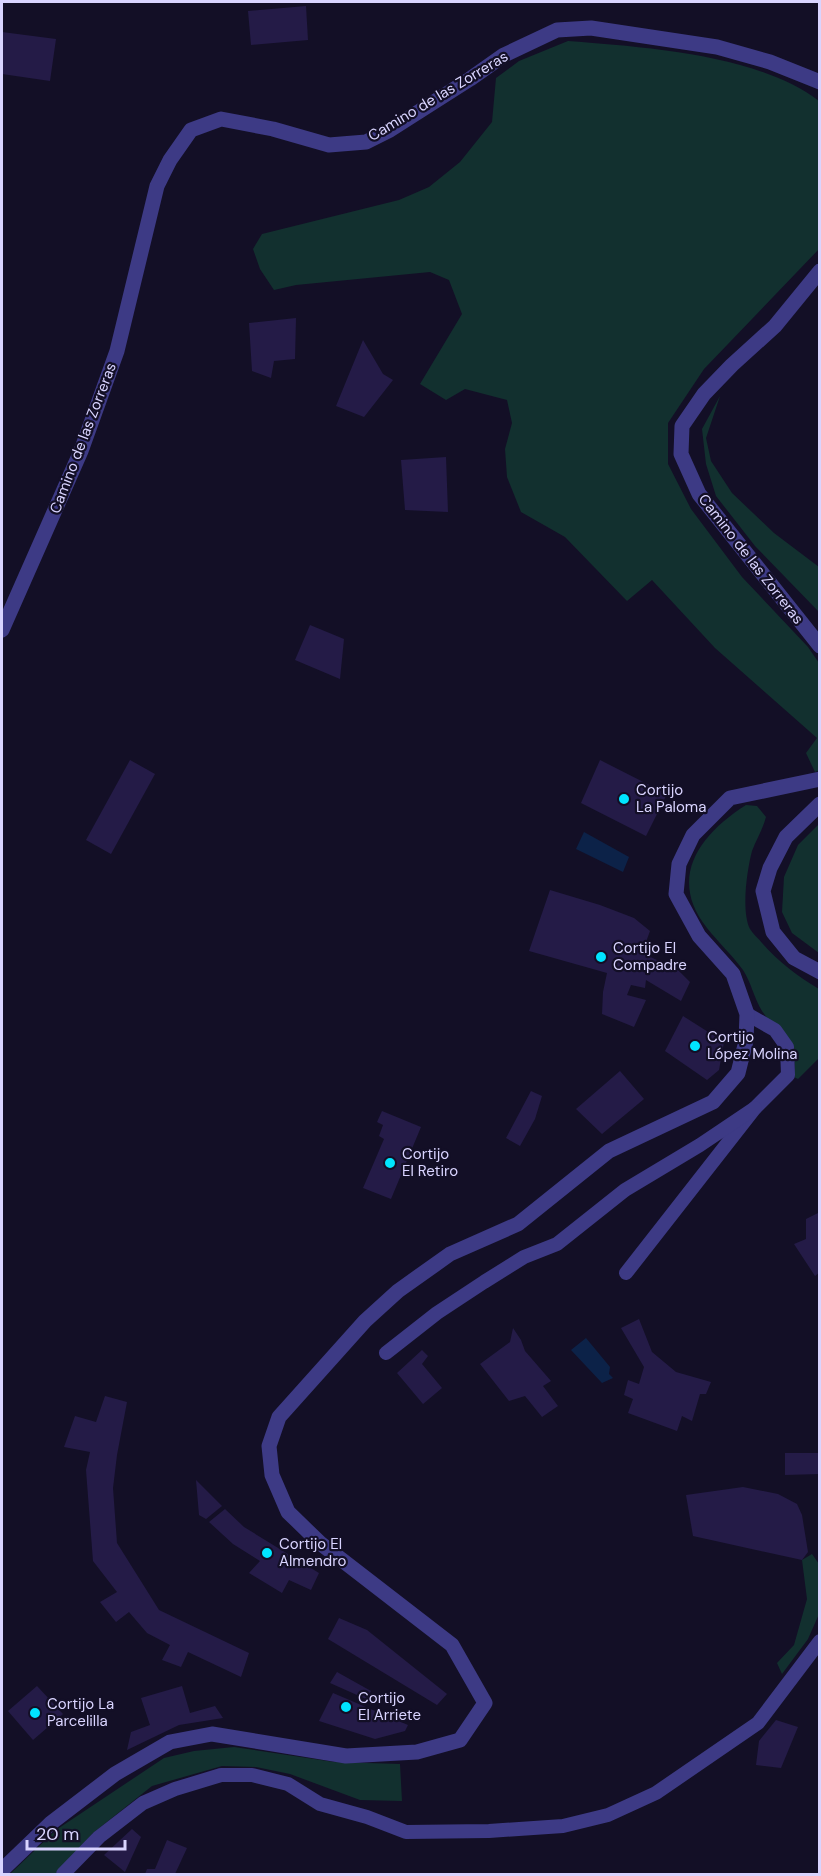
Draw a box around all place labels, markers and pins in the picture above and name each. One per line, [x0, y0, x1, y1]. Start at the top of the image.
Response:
place label: Cortijo La Paloma [636, 780, 706, 817]
marker: Cortijo La Paloma [617, 792, 631, 806]
place label: Cortijo El Compadre [613, 938, 687, 975]
marker: Cortijo El Compadre [594, 950, 608, 964]
place label: Cortijo López Molina [707, 1027, 797, 1064]
marker: Cortijo López Molina [688, 1039, 702, 1053]
place label: Cortijo El Retiro [402, 1144, 458, 1181]
marker: Cortijo El Retiro [383, 1156, 397, 1170]
place label: Cortijo El Almendro [279, 1534, 346, 1571]
marker: Cortijo El Almendro [260, 1546, 274, 1560]
place label: Cortijo El Arriete [358, 1688, 421, 1725]
place label: Cortijo La Parcelilla [47, 1694, 114, 1731]
marker: Cortijo El Arriete [339, 1700, 353, 1714]
marker: Cortijo La Parcelilla [28, 1706, 42, 1720]

